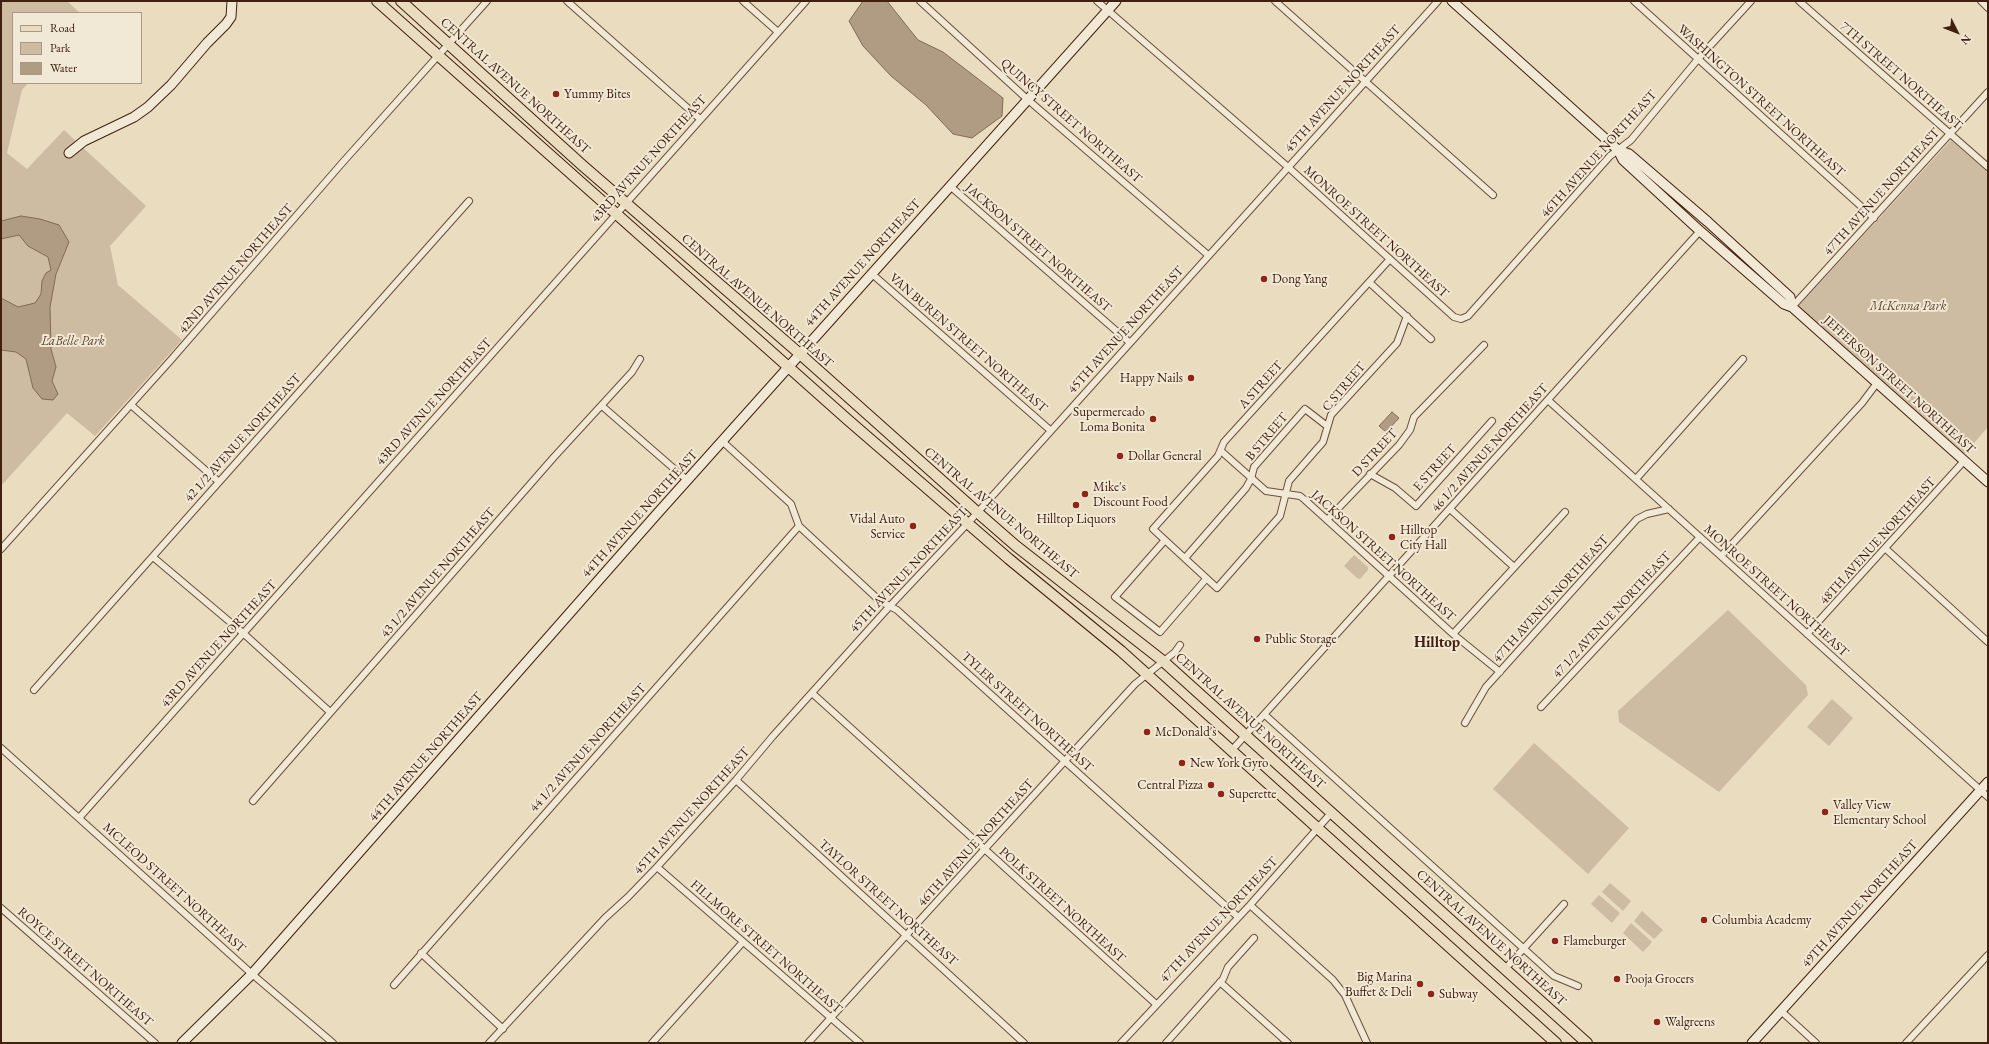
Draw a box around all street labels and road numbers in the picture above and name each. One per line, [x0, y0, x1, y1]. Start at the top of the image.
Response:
street label: CENTRAL AVENUE NORTHEAST [437, 15, 593, 157]
street label: 7TH STREET NORTHEAST [1837, 19, 1965, 133]
street label: 45TH AVENUE NORTHEAST [1282, 22, 1404, 156]
street label: WASHINGTON STREET NORTHEAST [1674, 22, 1848, 180]
street label: QUINCY STREET NORTHEAST [997, 55, 1145, 187]
street label: 46TH AVENUE NORTHEAST [1538, 87, 1660, 221]
street label: 43RD AVENUE NORTHEAST [588, 92, 710, 226]
street label: 47TH AVENUE NORTHEAST [1821, 125, 1943, 259]
street label: MONROE STREET NORTHEAST [1300, 163, 1452, 301]
street label: JACKSON STREET NORTHEAST [962, 180, 1114, 316]
street label: 44TH AVENUE NORTHEAST [802, 196, 924, 330]
street label: 42ND AVENUE NORTHEAST [175, 201, 297, 337]
street label: CENTRAL AVENUE NORTHEAST [678, 231, 836, 371]
street label: 45TH AVENUE NORTHEAST [1065, 263, 1187, 397]
street label: VAN BUREN STREET NORTHEAST [886, 270, 1050, 416]
street label: JEFFERSON STREET NORTHEAST [1820, 313, 1978, 457]
street label: 43RD AVENUE NORTHEAST [373, 335, 495, 469]
street label: A STREET [1235, 358, 1287, 412]
street label: C STREET [1319, 359, 1369, 415]
street label: 42 1/2 AVENUE NORTHEAST [181, 371, 305, 505]
street label: 46 1/2 AVENUE NORTHEAST [1428, 381, 1552, 515]
street label: B STREET [1243, 410, 1291, 464]
street label: D STREET [1349, 426, 1401, 480]
street label: E STREET [1410, 441, 1460, 495]
street label: CENTRAL AVENUE NORTHEAST [921, 444, 1081, 582]
street label: 44TH AVENUE NORTHEAST [579, 447, 701, 581]
street label: 48TH AVENUE NORTHEAST [1817, 474, 1939, 608]
street label: JACKSON STREET NORTHEAST [1308, 487, 1458, 625]
street label: 45TH AVENUE NORTHEAST [847, 504, 971, 636]
street label: 43 1/2 AVENUE NORTHEAST [377, 505, 499, 641]
street label: MONROE STREET NORTHEAST [1700, 522, 1852, 660]
street label: 47TH AVENUE NORTHEAST [1490, 532, 1612, 666]
street label: 47 1/2 AVENUE NORTHEAST [1549, 549, 1675, 681]
street label: 43RD AVENUE NORTHEAST [158, 577, 280, 711]
street label: TYLER STREET NORTHEAST [958, 649, 1096, 775]
street label: CENTRAL AVENUE NORTHEAST [1172, 650, 1328, 792]
street label: 44 1/2 AVENUE NORTHEAST [526, 681, 650, 815]
street label: 44TH AVENUE NORTHEAST [366, 689, 486, 825]
street label: 45TH AVENUE NORTHEAST [631, 744, 753, 878]
street label: 46TH AVENUE NORTHEAST [915, 776, 1037, 910]
street label: MCLEOD STREET NORTHEAST [99, 820, 249, 956]
street label: TAYLOR STREET NORTHEAST [816, 837, 960, 969]
street label: 49TH AVENUE NORTHEAST [1799, 837, 1921, 971]
street label: POLK STREET NORTHEAST [996, 844, 1128, 966]
street label: 47TH AVENUE NORTHEAST [1157, 854, 1281, 986]
street label: CENTRAL AVENUE NORTHEAST [1413, 867, 1569, 1009]
street label: FILLMORE STREET NORTHEAST [687, 877, 845, 1017]
street label: ROYCE STREET NORTHEAST [14, 904, 156, 1030]

